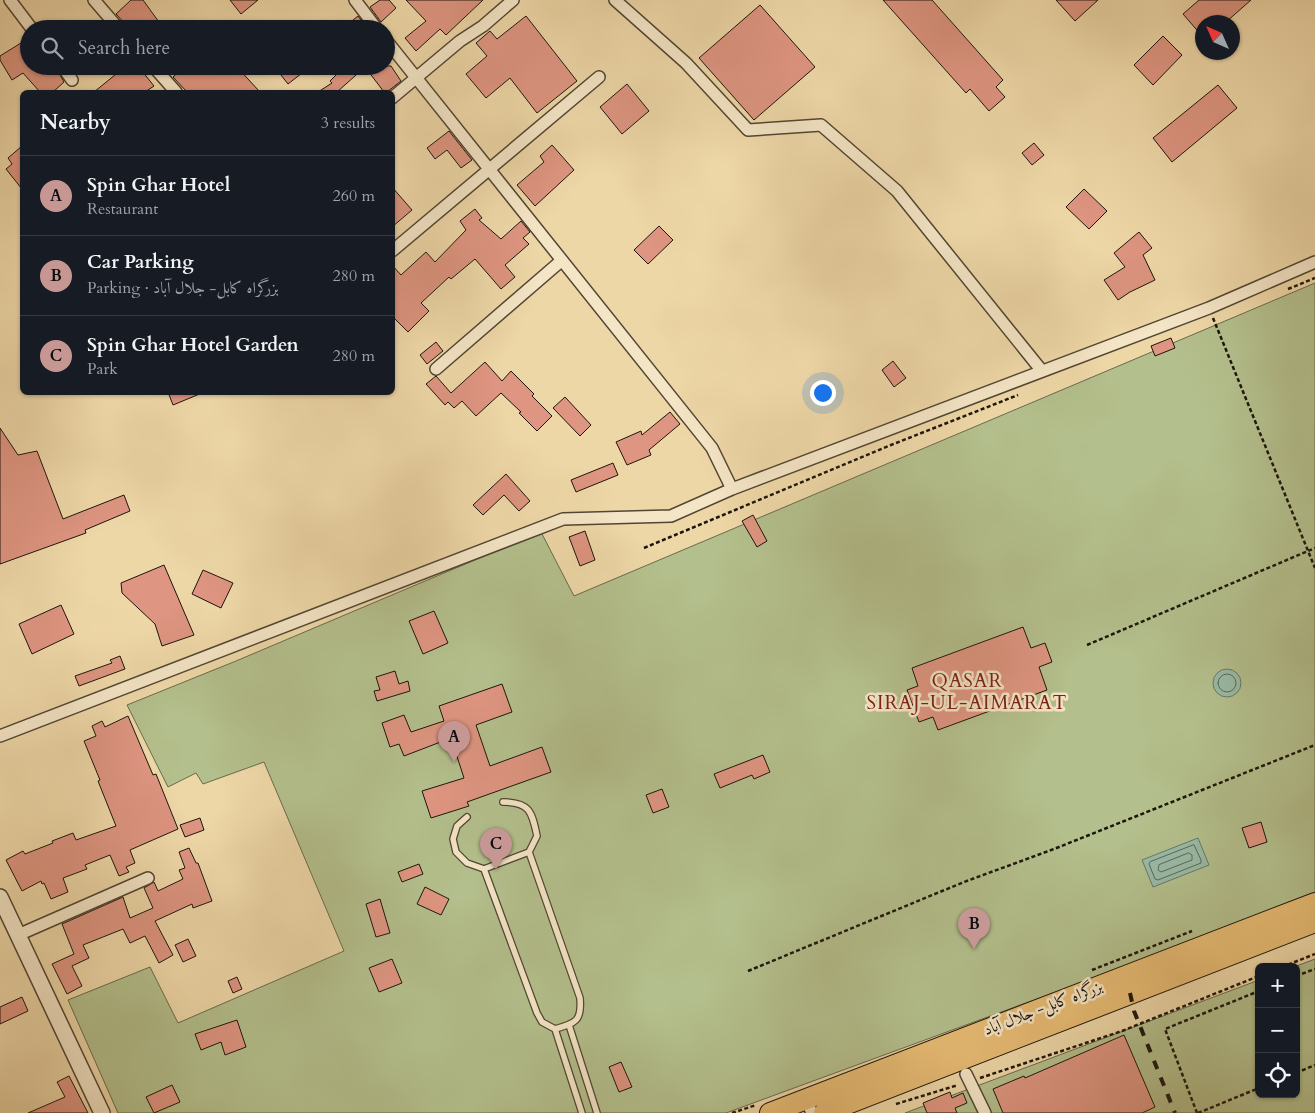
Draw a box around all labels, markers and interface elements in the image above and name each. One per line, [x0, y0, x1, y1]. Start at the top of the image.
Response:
north arrow [1195, 15, 1240, 60]
search box [20, 20, 395, 75]
icon: search [38, 34, 66, 62]
text: Search here [78, 35, 170, 61]
text: Nearby [40, 108, 111, 137]
text: 3 results [321, 112, 375, 134]
text: Spin Ghar Hotel [87, 172, 230, 198]
text: A [50, 185, 62, 207]
text: 260 m [333, 185, 375, 207]
text: Restaurant [87, 198, 158, 220]
text: Car Parking [87, 249, 194, 275]
text: B [50, 265, 62, 287]
text: 280 m [333, 265, 375, 287]
text: Parking · بزرگراه کابل- جلال آباد [87, 277, 279, 299]
text: Spin Ghar Hotel Garden [87, 332, 299, 358]
text: C [50, 345, 62, 367]
text: 280 m [333, 345, 375, 367]
text: Park [87, 358, 118, 380]
your location [810, 380, 836, 406]
district label: QASAR SIRAJ-UL-AIMARAT [866, 668, 1068, 716]
pin: A [438, 721, 470, 762]
pin: C [480, 828, 512, 869]
pin: B [958, 908, 990, 949]
map controls [1255, 963, 1300, 1098]
button: + [1255, 963, 1300, 1008]
street label: بزرگراه کابل- جلال آباد [980, 975, 1106, 1041]
button: − [1255, 1008, 1300, 1053]
button: locate [1255, 1053, 1300, 1098]

